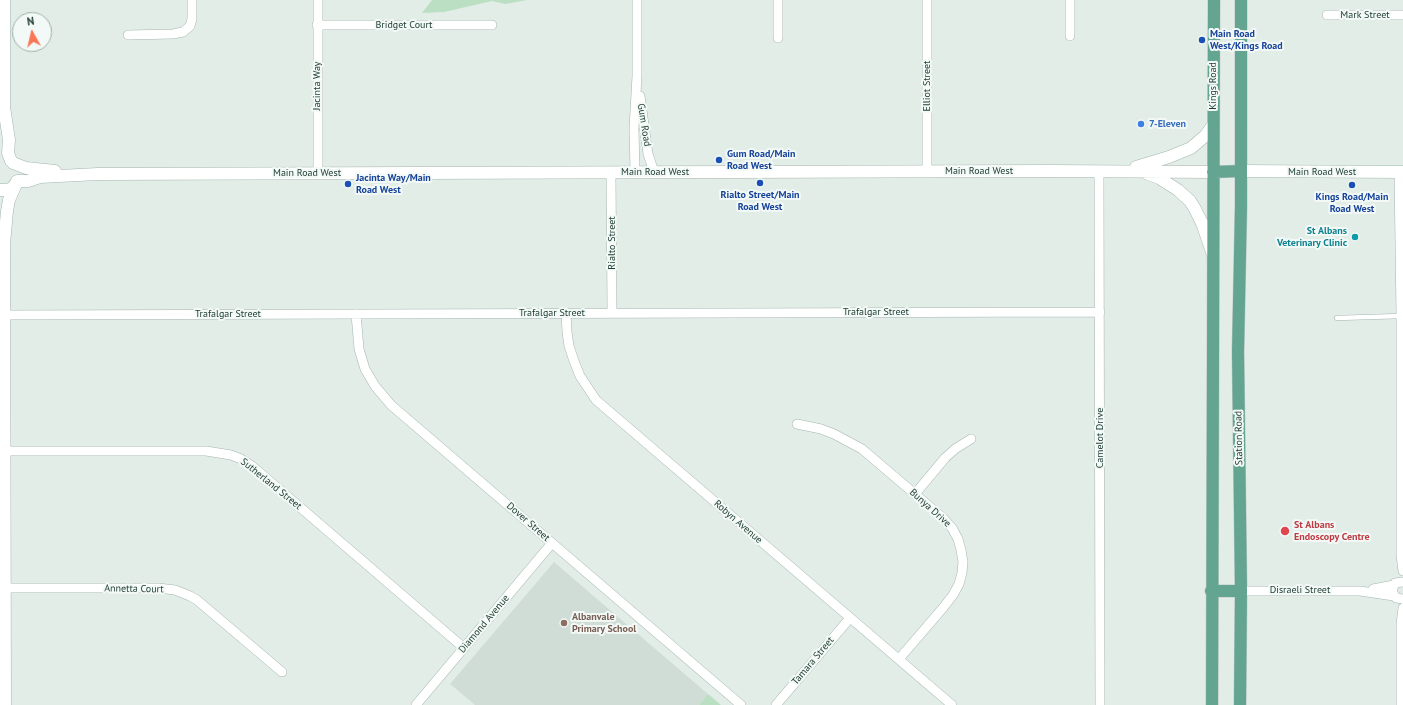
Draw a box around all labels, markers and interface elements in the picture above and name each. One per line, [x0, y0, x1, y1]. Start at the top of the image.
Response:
street label: Mark Street [1340, 9, 1390, 21]
north arrow [12, 12, 52, 52]
text: N [26, 14, 35, 29]
street label: Bridget Court [375, 19, 433, 31]
place label: Main Road West/Kings Road [1210, 28, 1283, 52]
marker: Main Road West/Kings Road [1197, 35, 1207, 45]
street label: Jacinta Way [311, 61, 323, 111]
street label: Elliot Street [921, 61, 933, 111]
street label: Kings Road [1207, 62, 1219, 110]
street label: Gum Road [635, 103, 653, 147]
place label: 7-Eleven [1149, 118, 1186, 130]
marker: 7-Eleven [1136, 119, 1146, 129]
place label: Gum Road/Main Road West [727, 148, 795, 172]
marker: Gum Road/Main Road West [714, 155, 724, 165]
street label: Main Road West [945, 165, 1013, 177]
street label: Main Road West [621, 166, 689, 178]
street label: Main Road West [1288, 166, 1356, 178]
street label: Main Road West [273, 167, 341, 179]
place label: Jacinta Way/Main Road West [356, 172, 431, 196]
marker: Rialto Street/Main Road West [755, 178, 765, 188]
marker: Jacinta Way/Main Road West [343, 179, 353, 189]
marker: Kings Road/Main Road West [1347, 180, 1357, 190]
place label: Rialto Street/Main Road West [720, 189, 800, 212]
place label: Kings Road/Main Road West [1316, 191, 1388, 214]
street label: Rialto Street [606, 216, 618, 270]
place label: St Albans Veterinary Clinic [1277, 225, 1347, 248]
marker: St Albans Veterinary Clinic [1350, 232, 1360, 242]
street label: Trafalgar Street [843, 306, 909, 318]
street label: Trafalgar Street [519, 307, 585, 319]
street label: Trafalgar Street [195, 308, 261, 320]
street label: Camelot Drive [1094, 408, 1106, 468]
street label: Station Road [1233, 411, 1245, 465]
street label: Sutherland Street [238, 456, 304, 512]
street label: Bunya Drive [907, 486, 953, 530]
street label: Robyn Avenue [711, 498, 765, 546]
street label: Dover Street [504, 500, 552, 544]
place label: St Albans Endoscopy Centre [1294, 519, 1370, 542]
marker: St Albans Endoscopy Centre [1279, 525, 1291, 537]
street label: Annetta Court [104, 582, 164, 596]
street label: Disraeli Street [1270, 584, 1330, 596]
street label: Diamond Avenue [456, 592, 512, 656]
place label: Albanvale Primary School [572, 611, 636, 634]
marker: Albanvale Primary School [559, 618, 569, 628]
street label: Tamara Street [789, 635, 837, 687]

